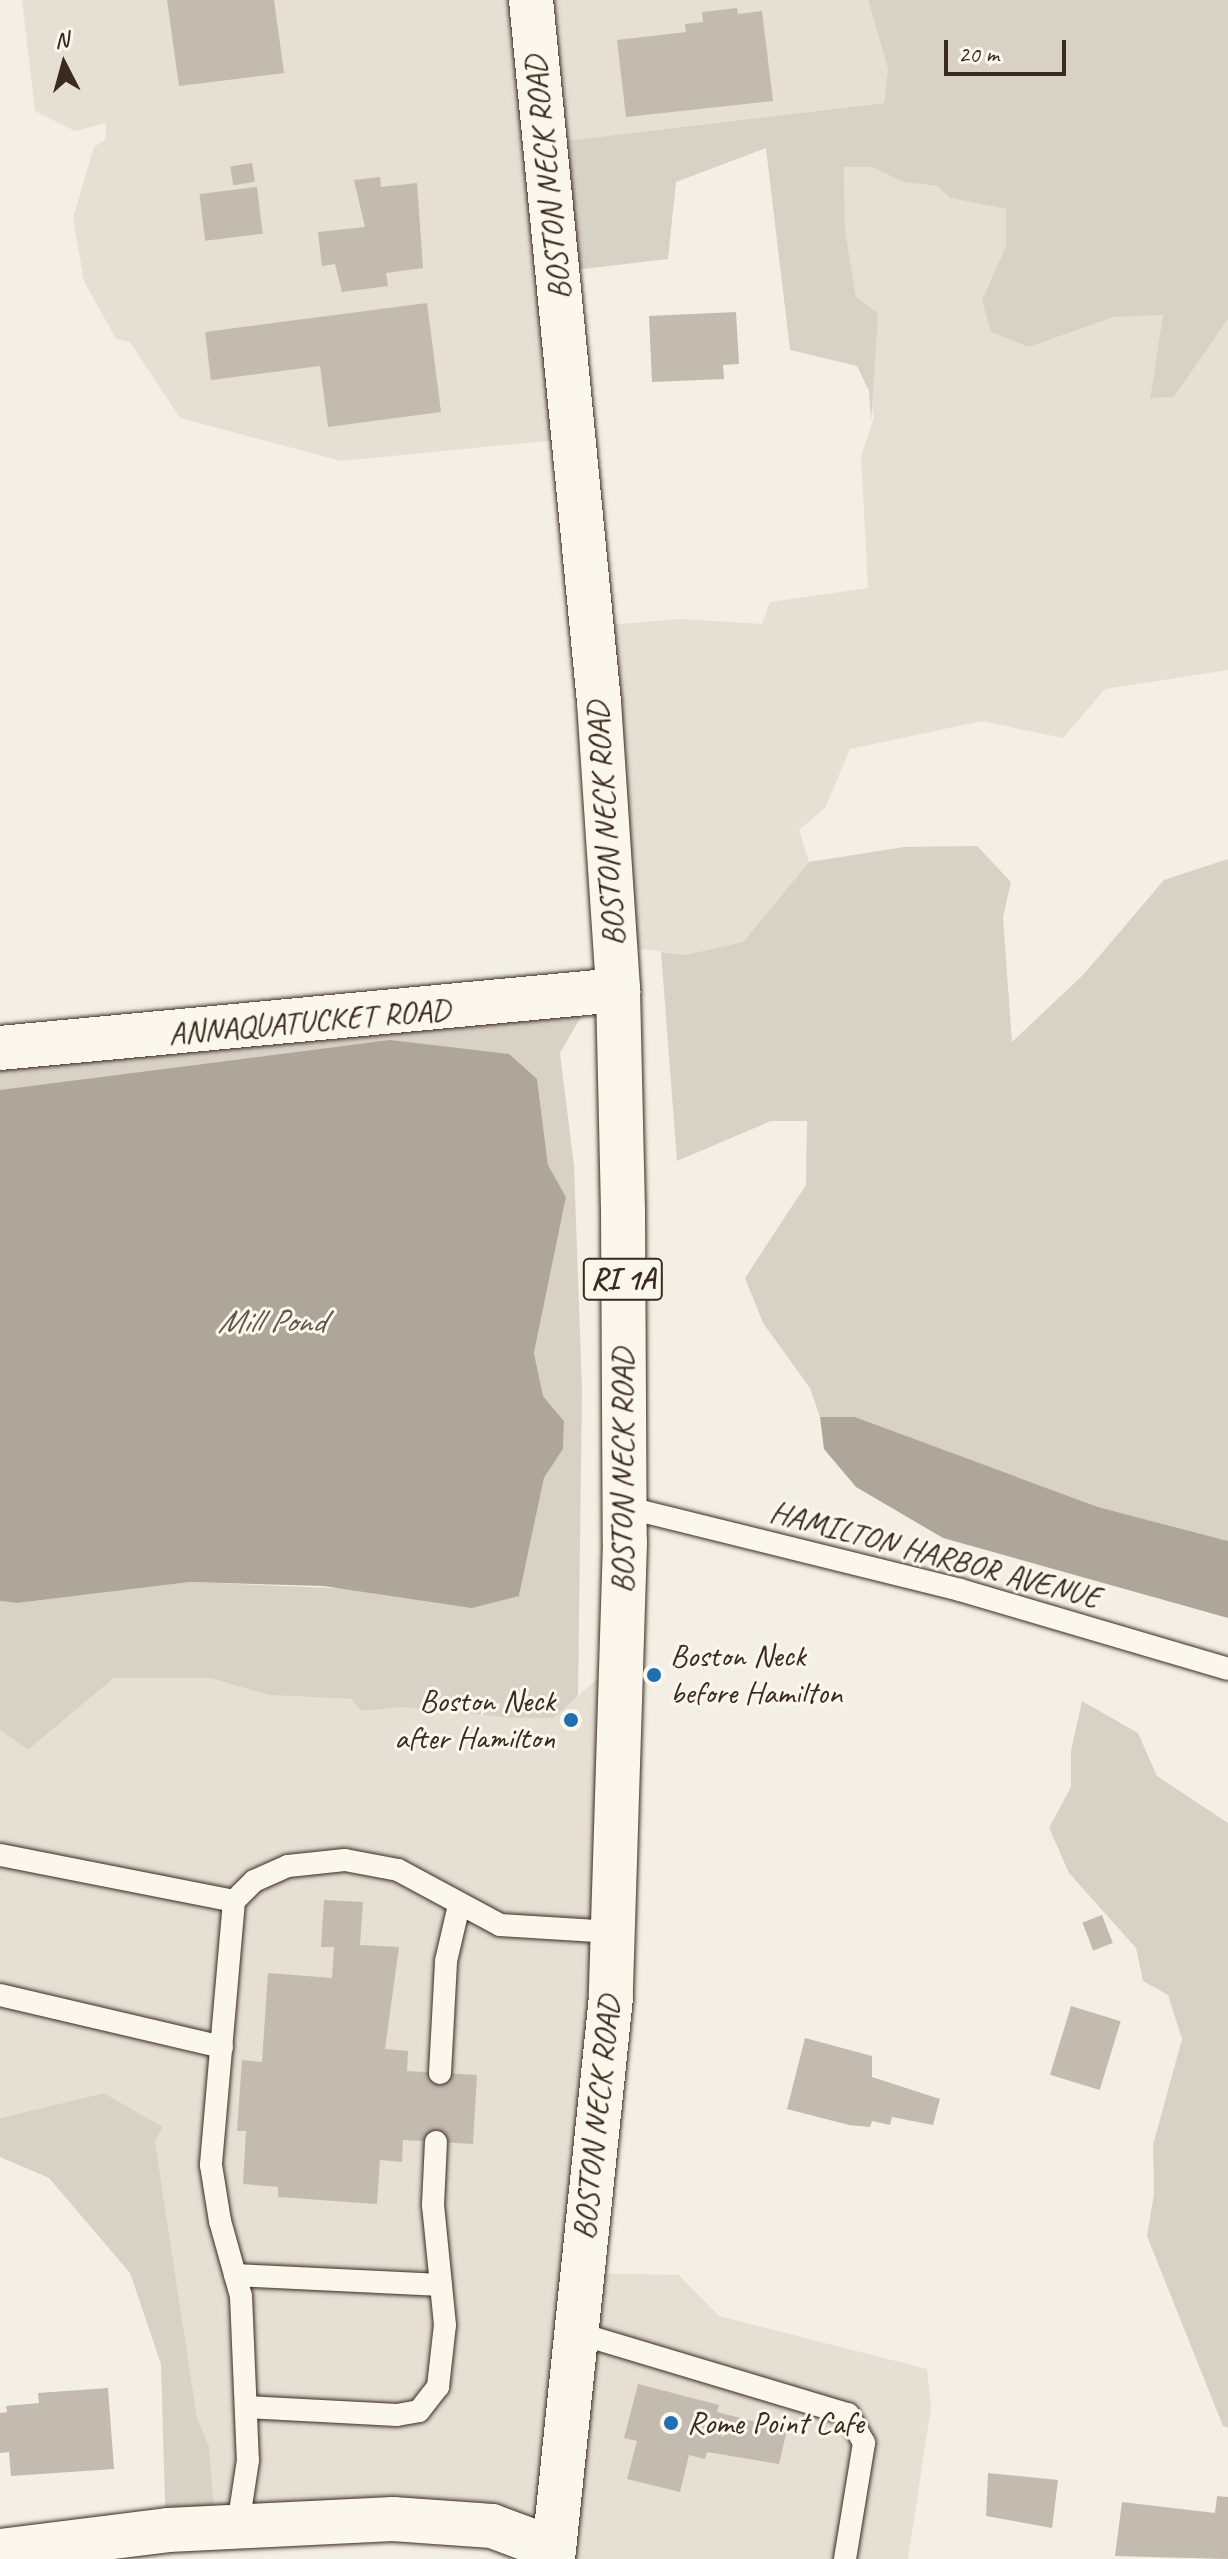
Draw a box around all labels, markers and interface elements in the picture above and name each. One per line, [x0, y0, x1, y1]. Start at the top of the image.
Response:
north arrow [24, 24, 104, 104]
scale bar [948, 24, 1070, 74]
text: N [53, 25, 70, 55]
text: 20 m [958, 39, 999, 69]
street label: BOSTON NECK ROAD [516, 53, 580, 303]
street label: BOSTON NECK ROAD [578, 700, 634, 948]
street label: ANNAQUATUCKET ROAD [166, 991, 452, 1053]
road number: RI 1A [581, 1253, 665, 1305]
water label: Mill Pond [218, 1301, 324, 1341]
street label: BOSTON NECK ROAD [604, 1348, 642, 1594]
street label: HAMILTON HARBOR AVENUE [765, 1492, 1105, 1618]
place label: Boston Neck before Hamilton [670, 1638, 842, 1713]
marker: Boston Neck before Hamilton [645, 1666, 663, 1684]
place label: Boston Neck after Hamilton [395, 1683, 555, 1758]
marker: Boston Neck after Hamilton [562, 1711, 580, 1729]
street label: BOSTON NECK ROAD [565, 1993, 629, 2243]
place label: Rome Point Cafe [687, 2404, 864, 2442]
marker: Rome Point Cafe [662, 2414, 680, 2432]

